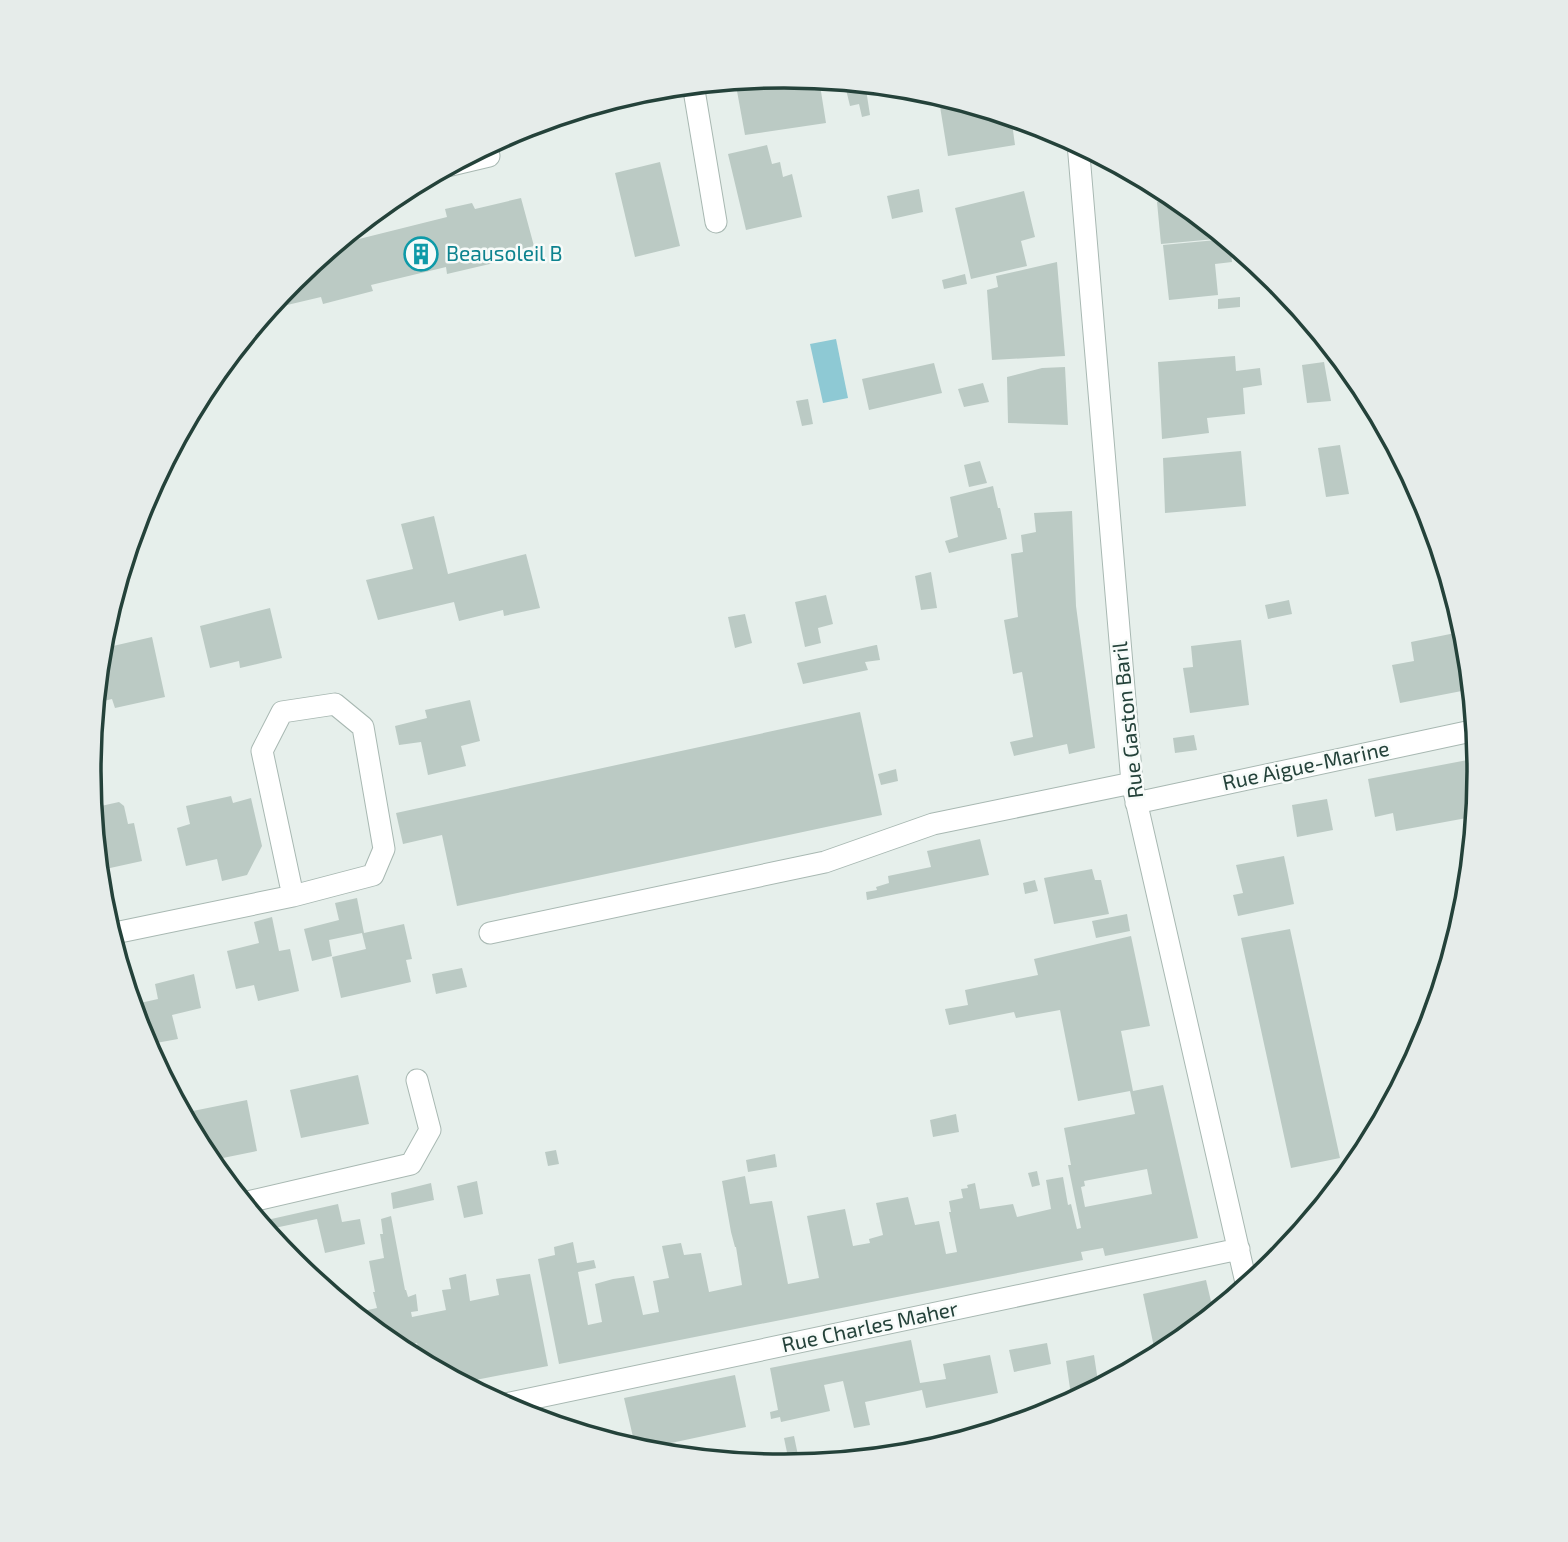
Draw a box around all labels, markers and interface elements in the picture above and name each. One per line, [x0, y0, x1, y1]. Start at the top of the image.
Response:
building icon: Beausoleil B [402, 235, 440, 273]
place label: Beausoleil B [446, 240, 563, 265]
street label: Rue Gaston Baril [1106, 640, 1147, 800]
street label: Rue Aigue-Marine [1220, 735, 1391, 794]
street label: Rue Charles Maher [779, 1295, 961, 1356]

